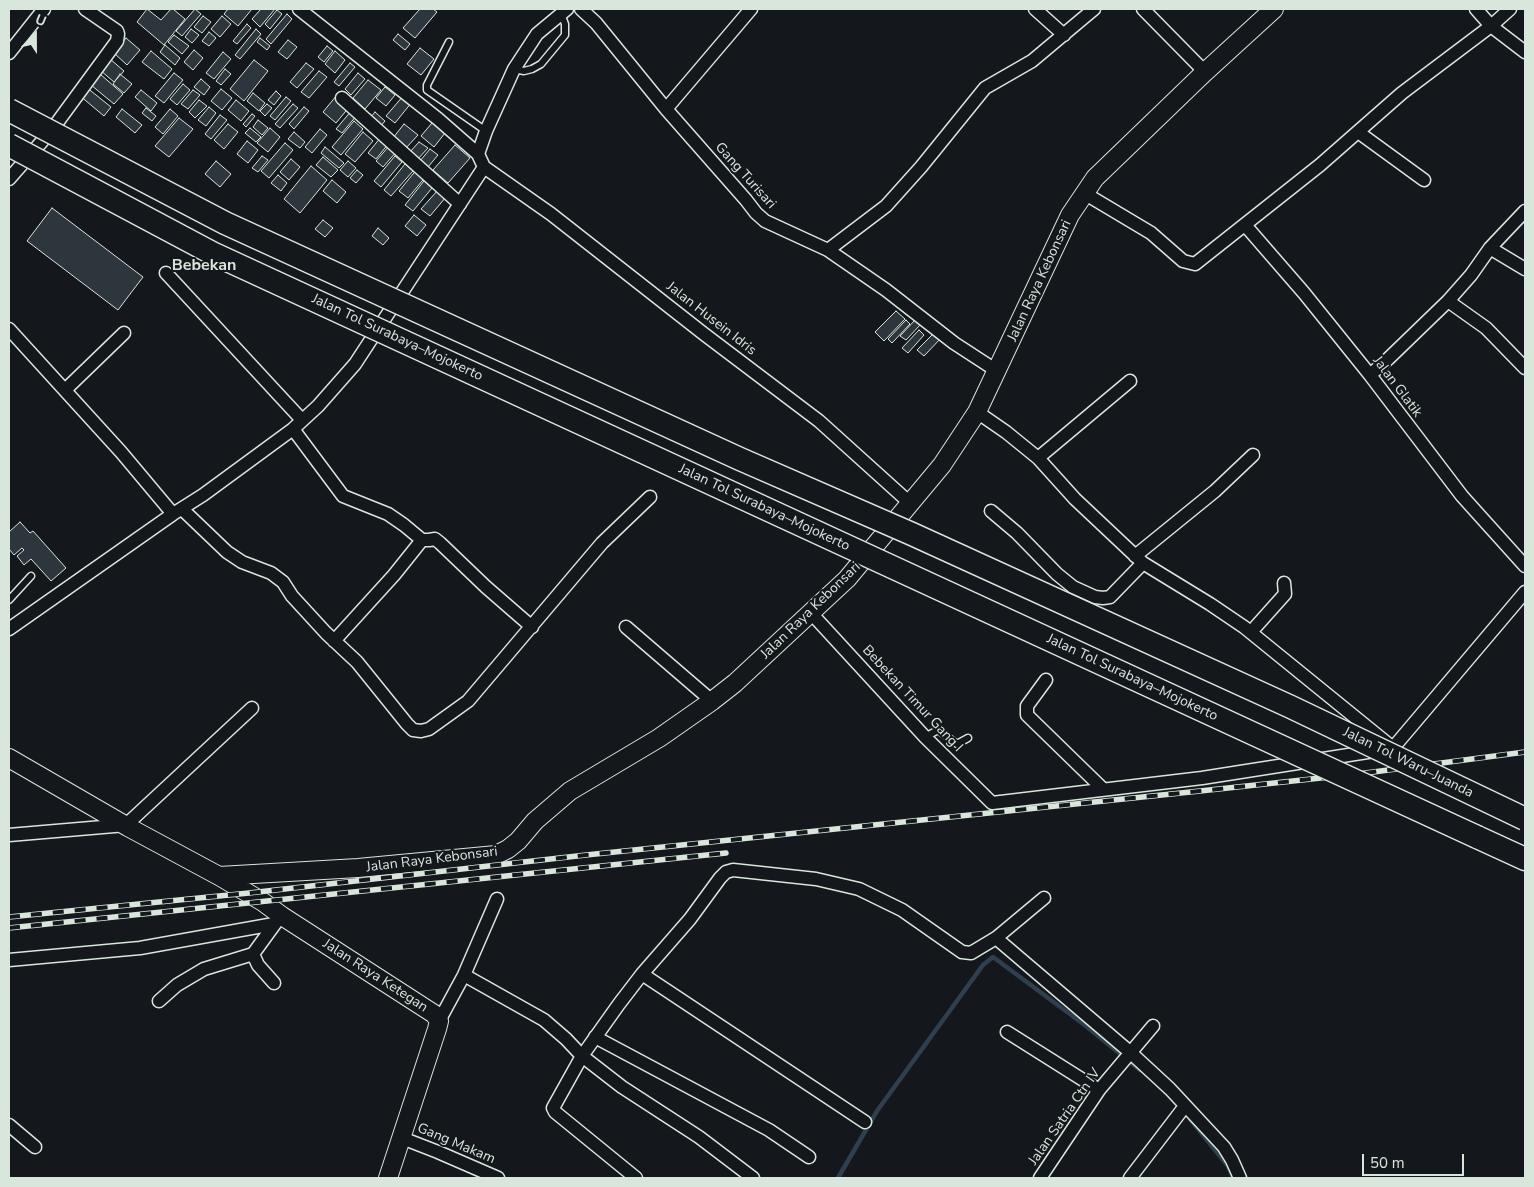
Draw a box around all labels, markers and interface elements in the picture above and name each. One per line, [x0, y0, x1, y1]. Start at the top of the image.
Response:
north arrow [10, 10, 60, 60]
text: U [32, 10, 49, 31]
street label: Gang Turisari [711, 139, 779, 213]
street label: Jalan Raya Kebonsari [1004, 218, 1076, 344]
district label: Bebekan [172, 256, 236, 276]
street label: Jalan Husein Idris [663, 279, 759, 359]
street label: Jalan Tol Surabaya–Mojokerto [309, 291, 485, 385]
street label: Jalan Glatik [1369, 353, 1425, 421]
street label: Jalan Tol Surabaya–Mojokerto [676, 461, 852, 555]
street label: Jalan Raya Kebonsari [758, 559, 864, 663]
street label: Jalan Tol Surabaya–Mojokerto [1044, 631, 1220, 725]
street label: Bebekan Timur Gang I [858, 642, 966, 756]
street label: Jalan Tol Waru–Juanda [1340, 724, 1476, 802]
street label: Jalan Raya Kebonsari [365, 844, 499, 876]
street label: Jalan Raya Ketegan [319, 936, 431, 1016]
street label: Jalan Satria Ctn IV [1025, 1065, 1105, 1169]
street label: Gang Makam [414, 1120, 498, 1168]
scale bar [1364, 1144, 1466, 1176]
text: 50 m [1370, 1153, 1405, 1173]

